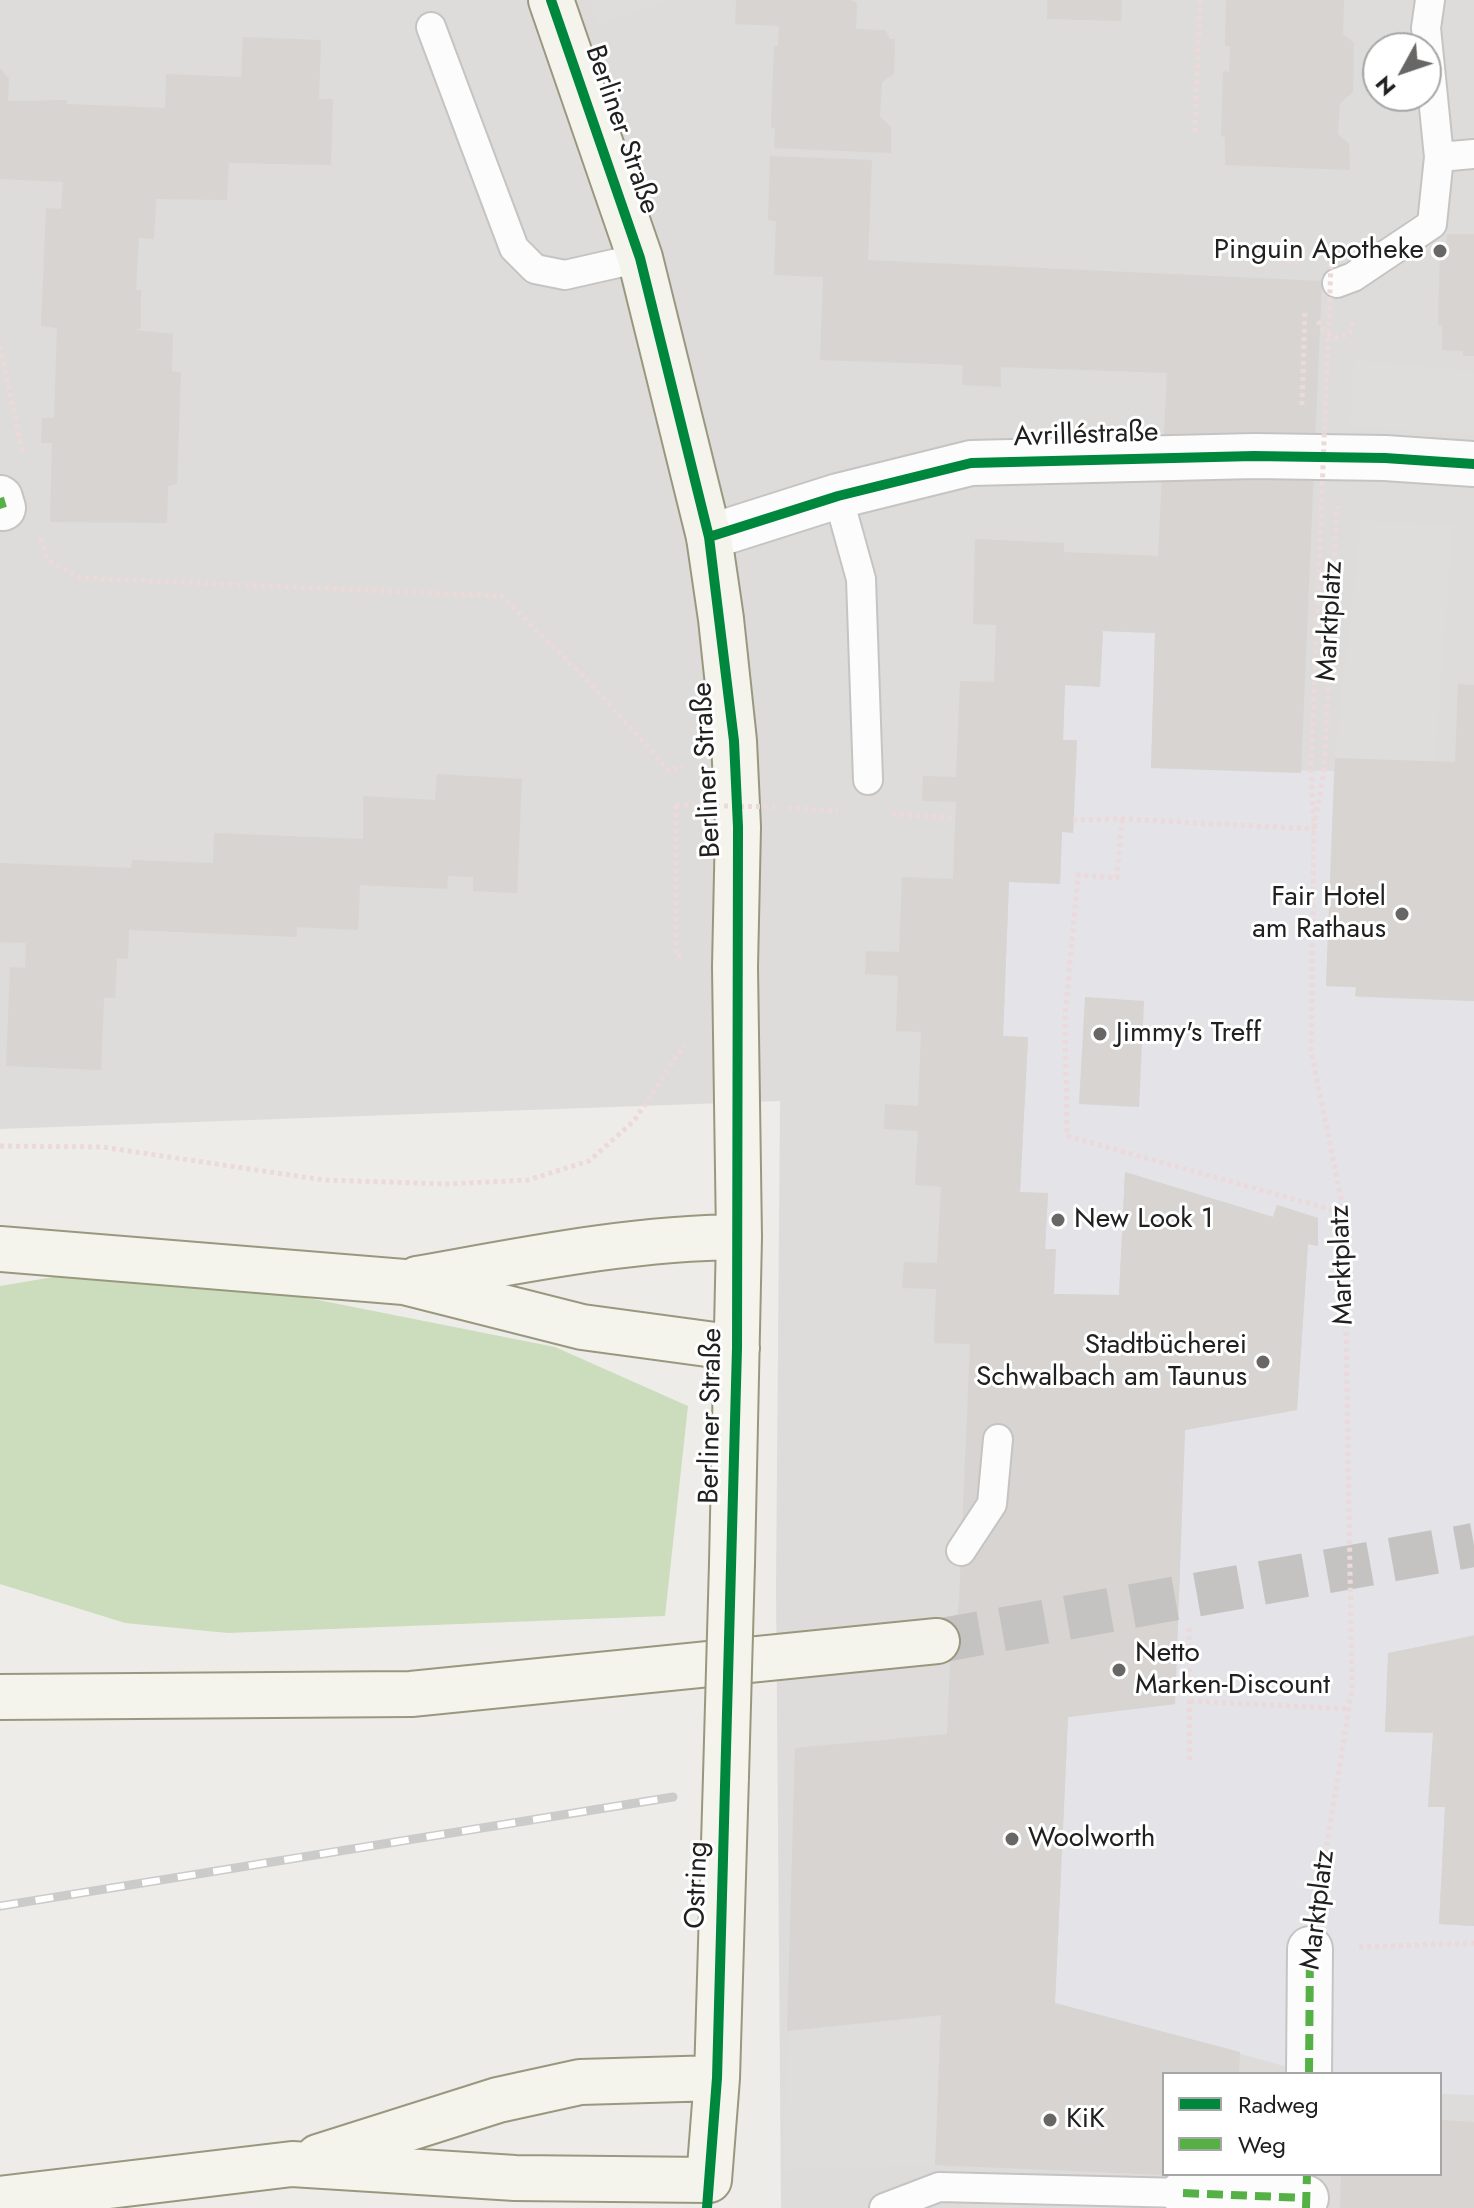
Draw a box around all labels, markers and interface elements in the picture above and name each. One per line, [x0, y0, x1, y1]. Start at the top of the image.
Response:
north arrow [1362, 32, 1442, 112]
street label: Berliner Straße [576, 41, 666, 219]
text: N [1367, 69, 1403, 103]
place label: Pinguin Apotheke [1214, 234, 1424, 268]
marker: Pinguin Apotheke [1431, 242, 1449, 260]
street label: Avrilléstraße [1013, 417, 1159, 455]
street label: Marktplatz [1311, 560, 1351, 682]
street label: Berliner Straße [687, 681, 729, 859]
place label: Fair Hotel am Rathaus [1252, 881, 1386, 947]
marker: Fair Hotel am Rathaus [1393, 905, 1411, 923]
place label: Jimmy's Treff [1116, 1017, 1261, 1051]
marker: Jimmy's Treff [1091, 1025, 1109, 1043]
place label: New Look 1 [1074, 1203, 1214, 1237]
street label: Marktplatz [1324, 1204, 1362, 1326]
marker: New Look 1 [1049, 1211, 1067, 1229]
street label: Berliner Straße [694, 1328, 730, 1504]
place label: Stadtbücherei Schwalbach am Taunus [976, 1329, 1247, 1395]
marker: Stadtbücherei Schwalbach am Taunus [1254, 1353, 1272, 1371]
place label: Netto Marken-Discount [1135, 1637, 1330, 1703]
marker: Netto Marken-Discount [1110, 1661, 1128, 1679]
place label: Woolworth [1028, 1822, 1155, 1856]
marker: Woolworth [1003, 1830, 1021, 1848]
street label: Ostring [680, 1841, 716, 1929]
street label: Marktplatz [1295, 1848, 1343, 1972]
legend [1162, 2072, 1442, 2176]
text: Radweg [1238, 2087, 1319, 2122]
place label: KiK [1066, 2103, 1105, 2137]
marker: KiK [1041, 2111, 1059, 2129]
text: Weg [1238, 2127, 1286, 2162]

